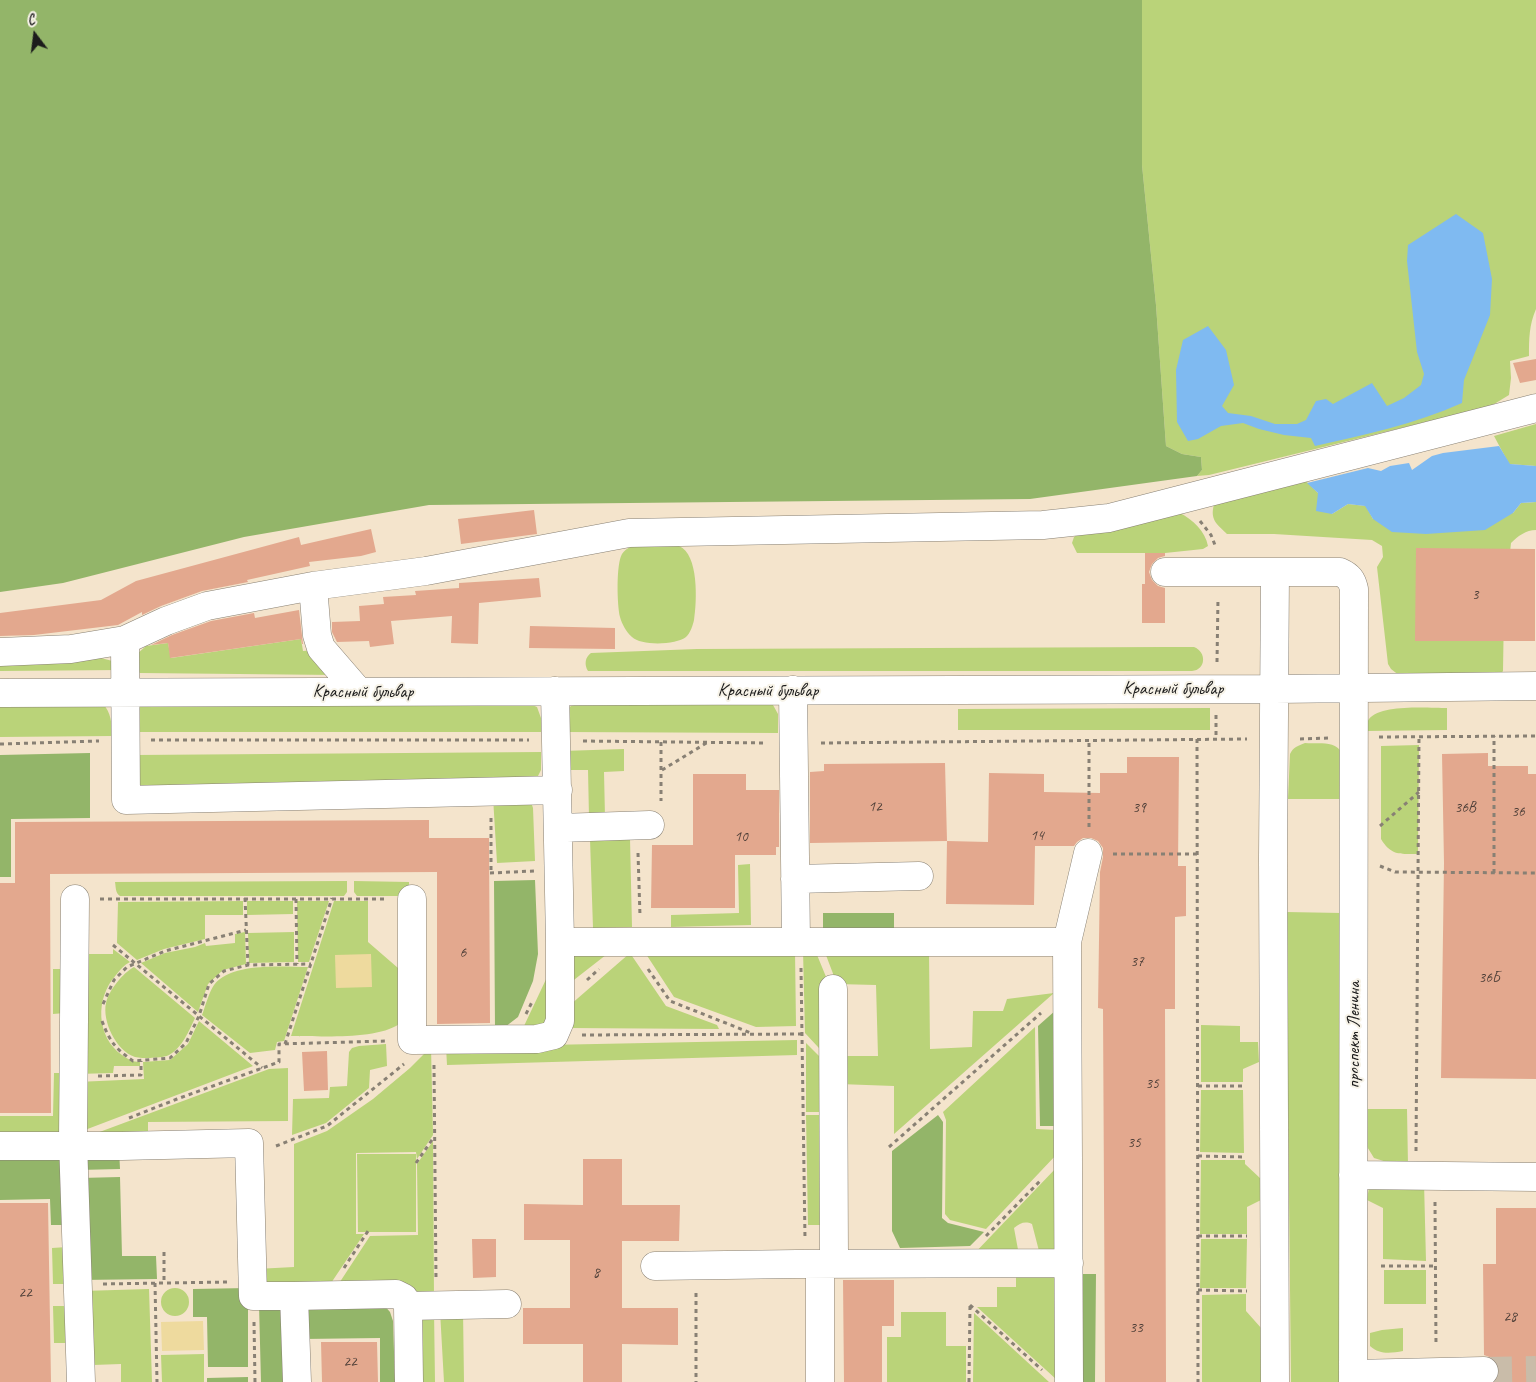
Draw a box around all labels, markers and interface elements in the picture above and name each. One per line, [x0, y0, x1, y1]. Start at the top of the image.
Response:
north arrow [10, 10, 60, 60]
text: С [25, 11, 37, 29]
house number: 3 [1472, 586, 1478, 604]
street label: Красный бульвар [1123, 678, 1223, 700]
street label: Красный бульвар [718, 680, 818, 702]
street label: Красный бульвар [313, 681, 413, 703]
house number: 12 [868, 798, 882, 816]
house number: 39 [1132, 799, 1146, 817]
house number: 36В [1454, 799, 1476, 817]
house number: 36 [1511, 803, 1525, 821]
house number: 14 [1030, 827, 1044, 845]
house number: 10 [734, 828, 748, 846]
house number: 6 [460, 944, 466, 962]
house number: 37 [1130, 953, 1144, 971]
house number: 36Б [1478, 969, 1500, 987]
street label: проспект Ленина [1343, 981, 1365, 1089]
house number: 35 [1145, 1075, 1159, 1093]
house number: 35 [1127, 1134, 1141, 1152]
house number: 8 [593, 1264, 599, 1282]
house number: 22 [18, 1284, 32, 1302]
house number: 28 [1503, 1308, 1517, 1326]
house number: 33 [1129, 1319, 1143, 1337]
house number: 22 [343, 1353, 357, 1371]

